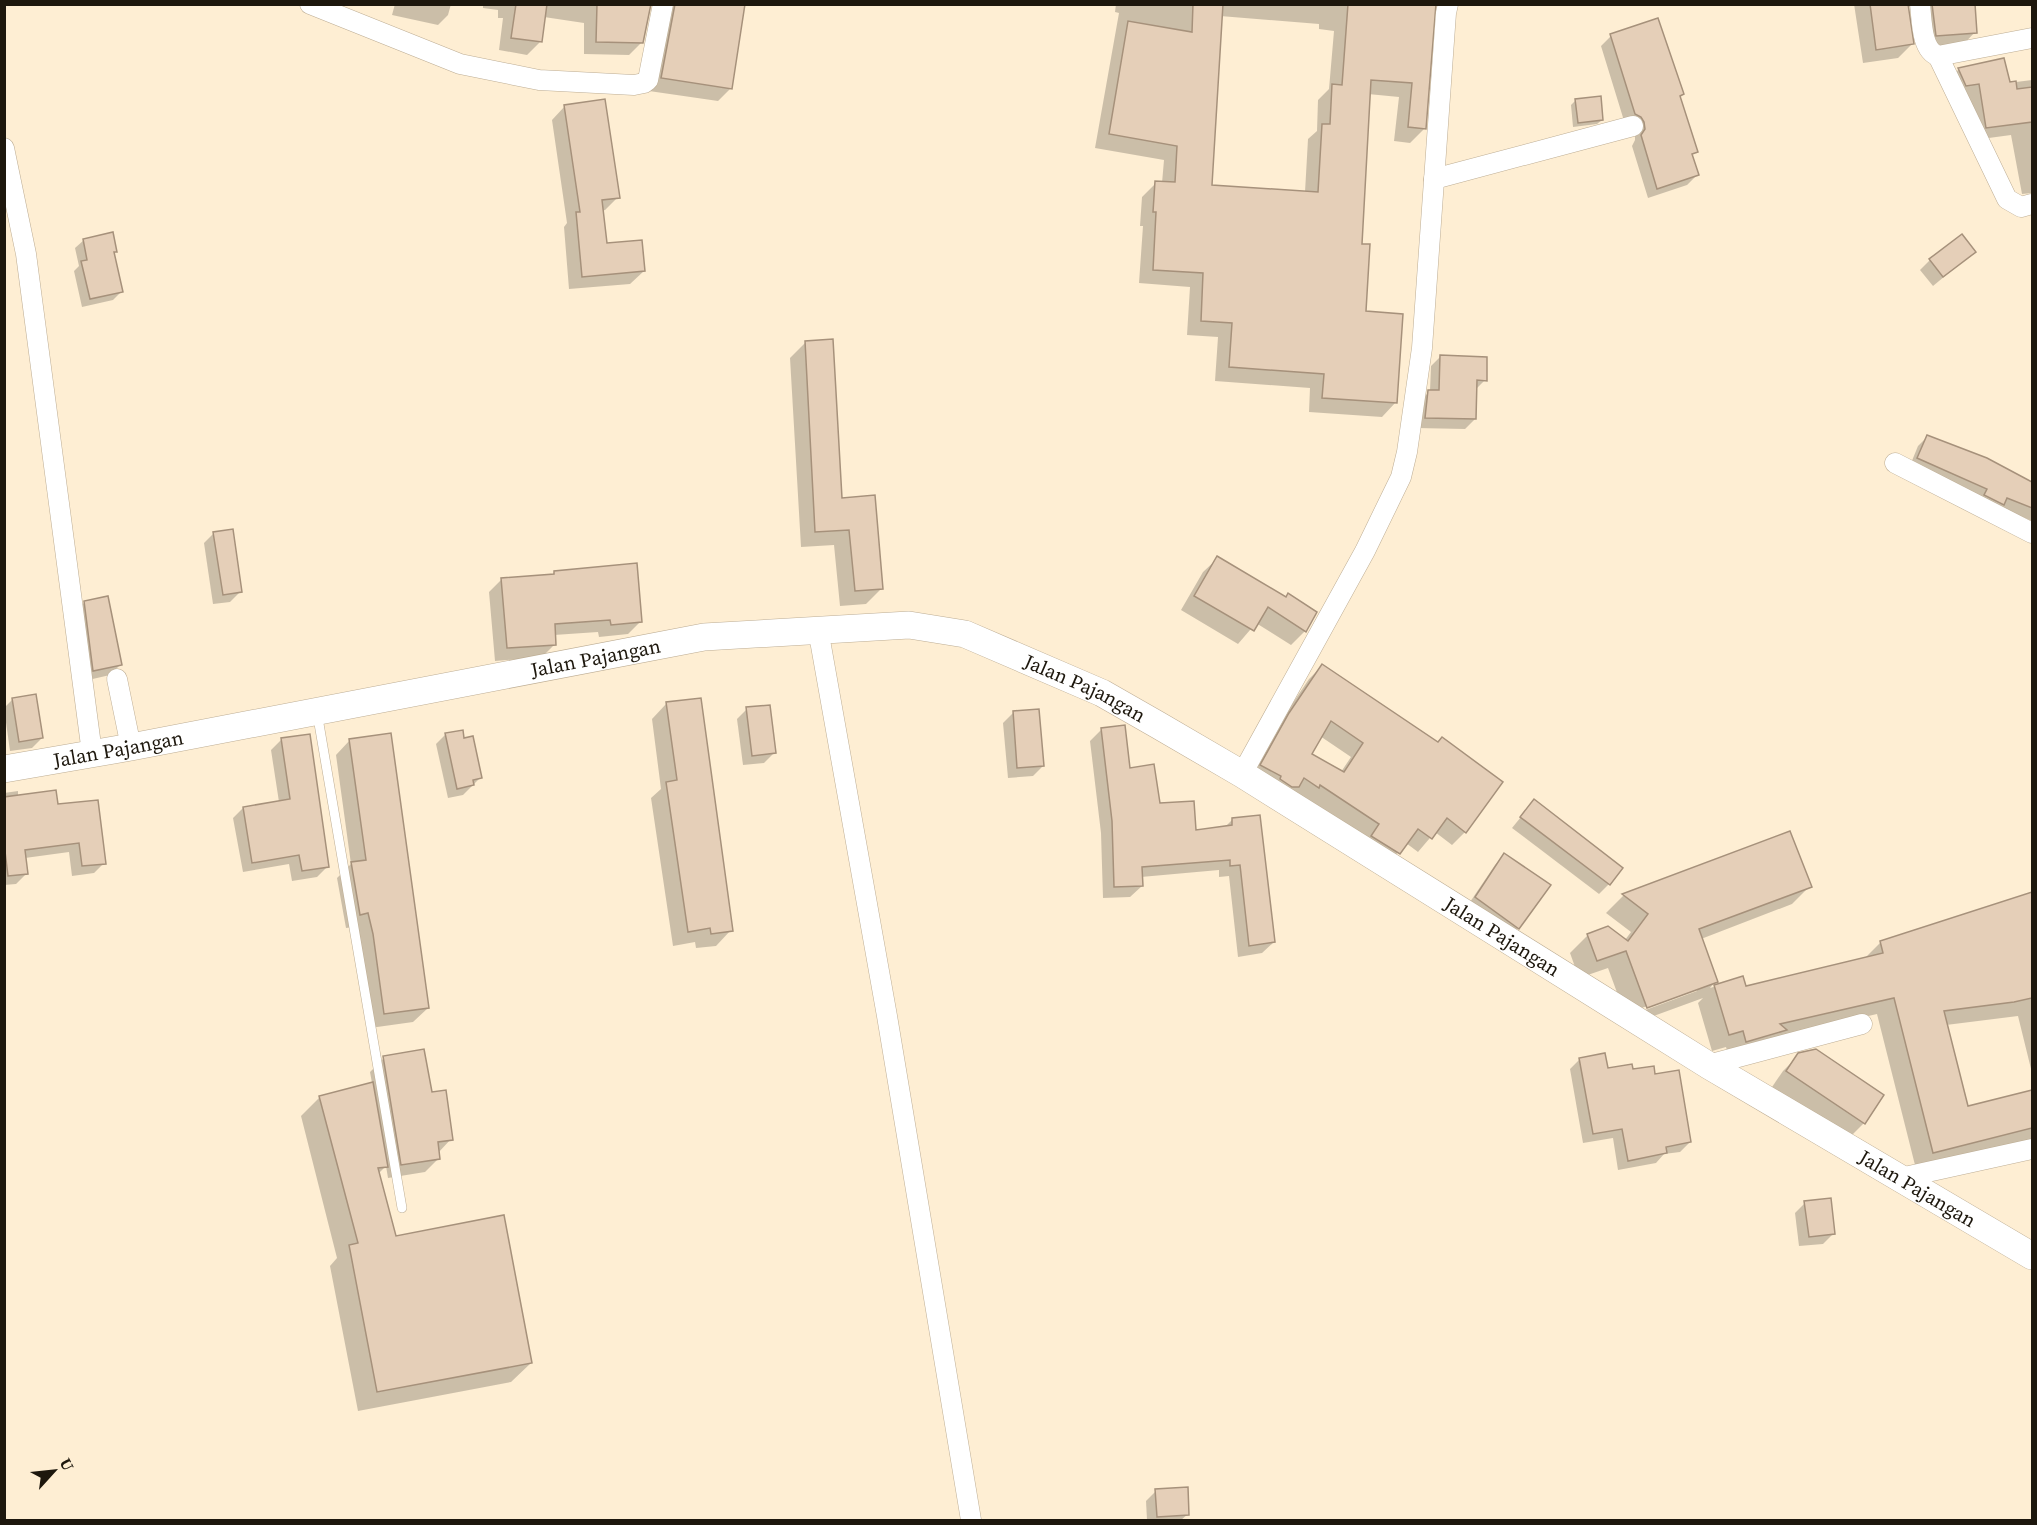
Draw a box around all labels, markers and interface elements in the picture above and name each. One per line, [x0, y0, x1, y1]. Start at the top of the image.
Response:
street label: Jalan Pajangan [527, 632, 663, 684]
street label: Jalan Pajangan [1019, 647, 1151, 729]
street label: Jalan Pajangan [50, 723, 186, 774]
street label: Jalan Pajangan [1438, 889, 1565, 983]
street label: Jalan Pajangan [1853, 1143, 1981, 1234]
north arrow [24, 1441, 84, 1501]
text: U [55, 1454, 80, 1475]

